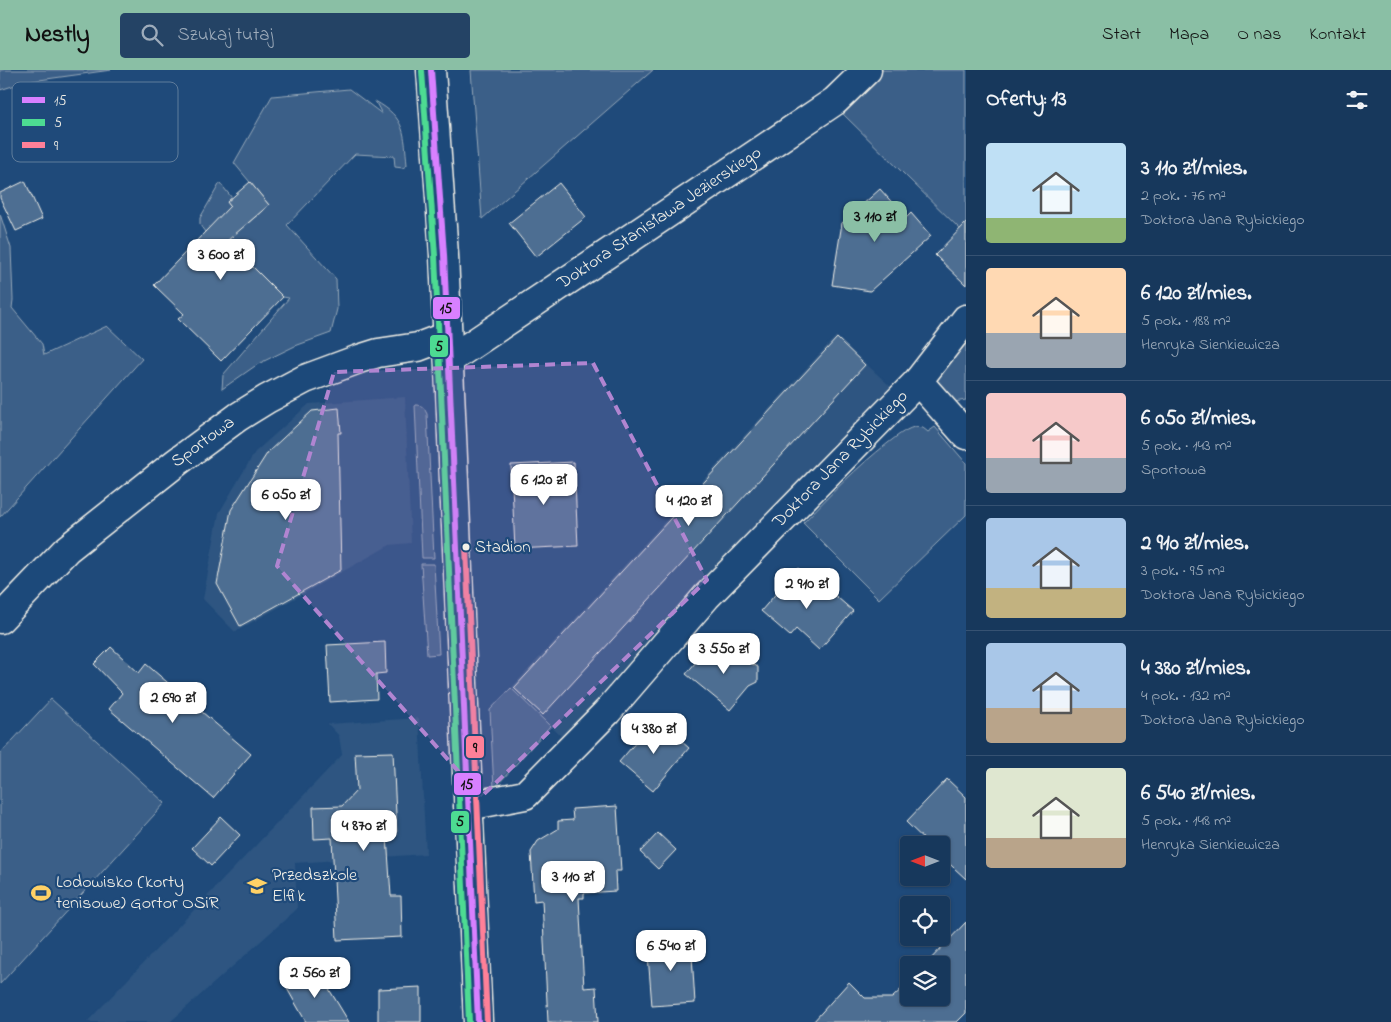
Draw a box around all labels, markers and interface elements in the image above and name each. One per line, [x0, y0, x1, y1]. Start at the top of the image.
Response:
search box [120, 13, 470, 58]
text: Nestly [25, 18, 90, 53]
icon: search [138, 21, 166, 49]
text: Szukaj tutaj [178, 22, 273, 49]
text: Start [1102, 22, 1141, 48]
text: Mapa [1169, 22, 1209, 48]
text: O nas [1237, 22, 1281, 48]
text: Kontakt [1309, 22, 1366, 48]
legend [12, 82, 178, 162]
text: Oferty: 13 [986, 85, 1067, 115]
icon: filters [1343, 86, 1371, 114]
text: 15 [54, 91, 66, 112]
text: 5 [54, 113, 62, 134]
text: 9 [54, 136, 59, 157]
street label: Doktora Stanisława Jezierskiego [552, 141, 767, 297]
text: 3 110 zł/mies. [1141, 154, 1247, 184]
icon: home [1026, 163, 1086, 223]
text: 2 pok. · 76 m² [1141, 184, 1226, 208]
pin: 3 110 zł [823, 200, 927, 243]
text: 3 110 zł [854, 205, 896, 229]
text: Doktora Jana Rybickiego [1141, 208, 1305, 232]
pin: 3 600 zł [169, 238, 273, 281]
text: 3 600 zł [198, 243, 244, 267]
text: 6 120 zł/mies. [1141, 279, 1251, 309]
icon: home [1026, 288, 1086, 348]
line badge: 15 [432, 296, 461, 320]
text: 15 [440, 299, 452, 320]
text: 5 pok. · 188 m² [1141, 309, 1231, 333]
text: Henryka Sienkiewicza [1141, 333, 1280, 357]
line badge: 5 [429, 334, 449, 358]
text: 5 [435, 337, 443, 358]
street label: Doktora Jana Rybickiego [766, 385, 915, 535]
text: 6 050 zł/mies. [1141, 404, 1255, 434]
street label: Sportowa [166, 410, 241, 475]
icon: home [1026, 413, 1086, 473]
text: 5 pok. · 143 m² [1141, 434, 1232, 458]
text: Sportowa [1141, 458, 1206, 482]
pin: 6 120 zł [492, 464, 596, 506]
text: 6 120 zł [521, 468, 567, 492]
pin: 6 050 zł [234, 478, 338, 521]
text: 6 050 zł [262, 483, 310, 507]
pin: 4 120 zł [637, 484, 741, 527]
text: 4 120 zł [667, 489, 711, 513]
text: 2 910 zł/mies. [1141, 529, 1249, 559]
place label: Stadion [475, 535, 531, 560]
icon: home [1026, 538, 1086, 598]
marker: Stadion [461, 542, 471, 552]
text: 3 pok. · 95 m² [1141, 559, 1225, 583]
pin: 2 910 zł [755, 568, 859, 610]
text: 2 910 zł [785, 572, 829, 596]
text: Doktora Jana Rybickiego [1141, 583, 1305, 607]
pin: 3 550 zł [672, 632, 776, 675]
text: 3 550 zł [699, 637, 749, 661]
text: 4 380 zł/mies. [1141, 654, 1250, 684]
icon: home [1026, 663, 1086, 723]
pin: 2 690 zł [121, 682, 225, 724]
text: 4 pok. · 132 m² [1141, 684, 1231, 708]
text: 2 690 zł [150, 686, 196, 710]
text: Doktora Jana Rybickiego [1141, 708, 1305, 732]
pin: 4 380 zł [602, 712, 706, 755]
text: 4 380 zł [632, 717, 676, 741]
line badge: 9 [465, 735, 485, 759]
text: 9 [472, 738, 478, 759]
line badge: 15 [453, 772, 482, 796]
text: 15 [461, 775, 473, 796]
text: 6 540 zł/mies. [1141, 779, 1255, 809]
icon: home [1026, 788, 1086, 848]
text: 5 pok. · 148 m² [1141, 809, 1231, 833]
pin: 4 870 zł [312, 810, 416, 852]
line badge: 5 [450, 810, 470, 834]
text: 5 [456, 812, 464, 833]
text: 4 870 zł [342, 814, 386, 838]
text: Henryka Sienkiewicza [1141, 833, 1280, 857]
north arrow [900, 836, 950, 886]
map controls [900, 836, 950, 1006]
pin: 3 110 zł [521, 860, 625, 903]
place label: Przedszkole Elfik [272, 863, 358, 910]
text: 3 110 zł [552, 865, 594, 889]
place label: Lodowisko (korty tenisowe) Gortor OSiR [56, 870, 219, 917]
school or university icon: Przedszkole Elfik [246, 875, 268, 897]
sports icon: Lodowisko (korty tenisowe) Gortor OSiR [30, 882, 52, 904]
button: locate [900, 896, 950, 946]
pin: 6 540 zł [619, 930, 723, 972]
text: 6 540 zł [647, 934, 695, 958]
pin: 2 560 zł [263, 956, 367, 999]
button: layers [900, 956, 950, 1006]
text: 2 560 zł [290, 961, 340, 985]

